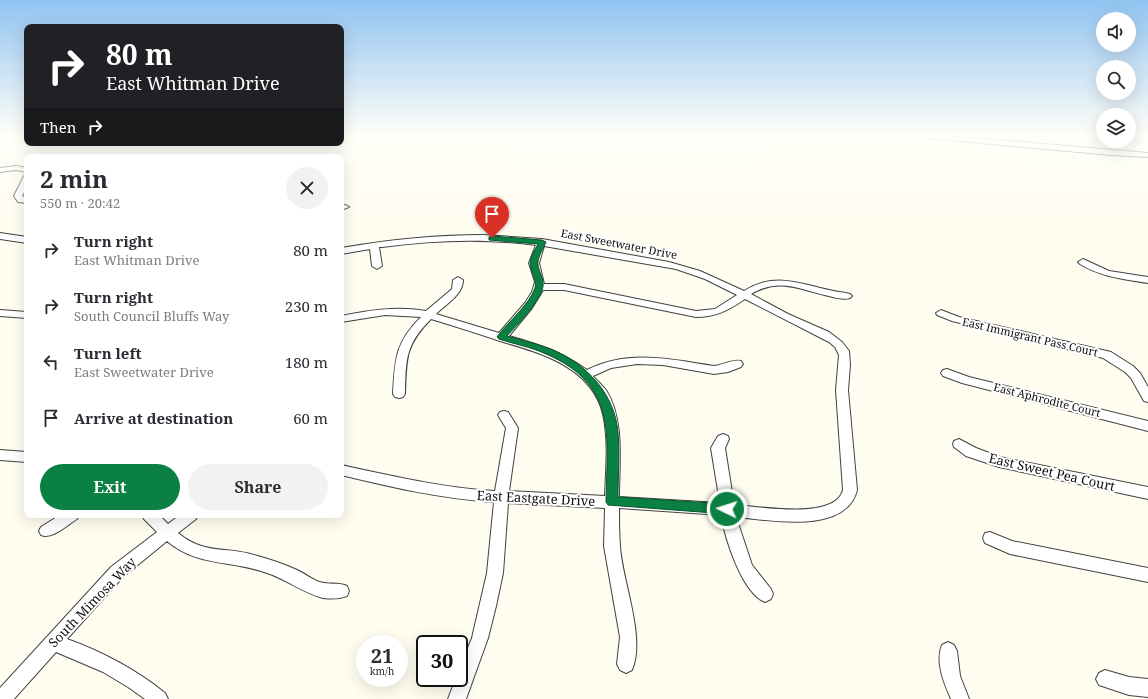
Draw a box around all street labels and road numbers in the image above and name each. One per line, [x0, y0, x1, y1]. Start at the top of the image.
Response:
street label: East Sweetwater Drive [560, 225, 679, 262]
street label: East Immigrant Pass Court [961, 314, 1100, 359]
street label: East Aphrodite Court [992, 379, 1102, 420]
street label: East Sweet Pea Court [987, 449, 1117, 495]
street label: East Eastgate Drive [476, 486, 596, 510]
street label: South Mimosa Way [44, 553, 140, 651]

